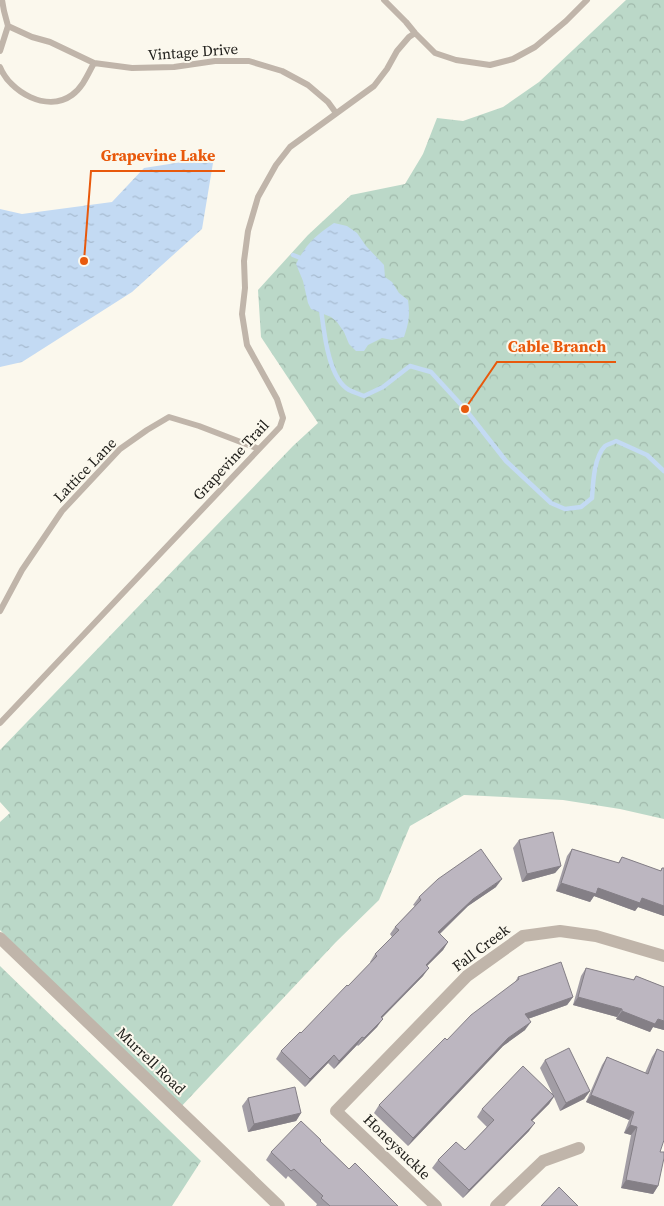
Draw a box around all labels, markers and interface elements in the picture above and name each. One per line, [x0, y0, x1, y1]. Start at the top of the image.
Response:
street label: Vintage Drive [147, 38, 239, 65]
callout: Grapevine Lake [91, 140, 225, 171]
text: Grapevine Lake [101, 144, 215, 166]
callout: Cable Branch [497, 331, 616, 362]
text: Cable Branch [508, 335, 606, 357]
street label: Grapevine Trail [188, 414, 274, 505]
street label: Lattice Lane [48, 432, 121, 507]
street label: Fall Creek [448, 919, 514, 976]
street label: Murrell Road [112, 1022, 191, 1099]
street label: Honeysuckle [359, 1109, 436, 1184]

